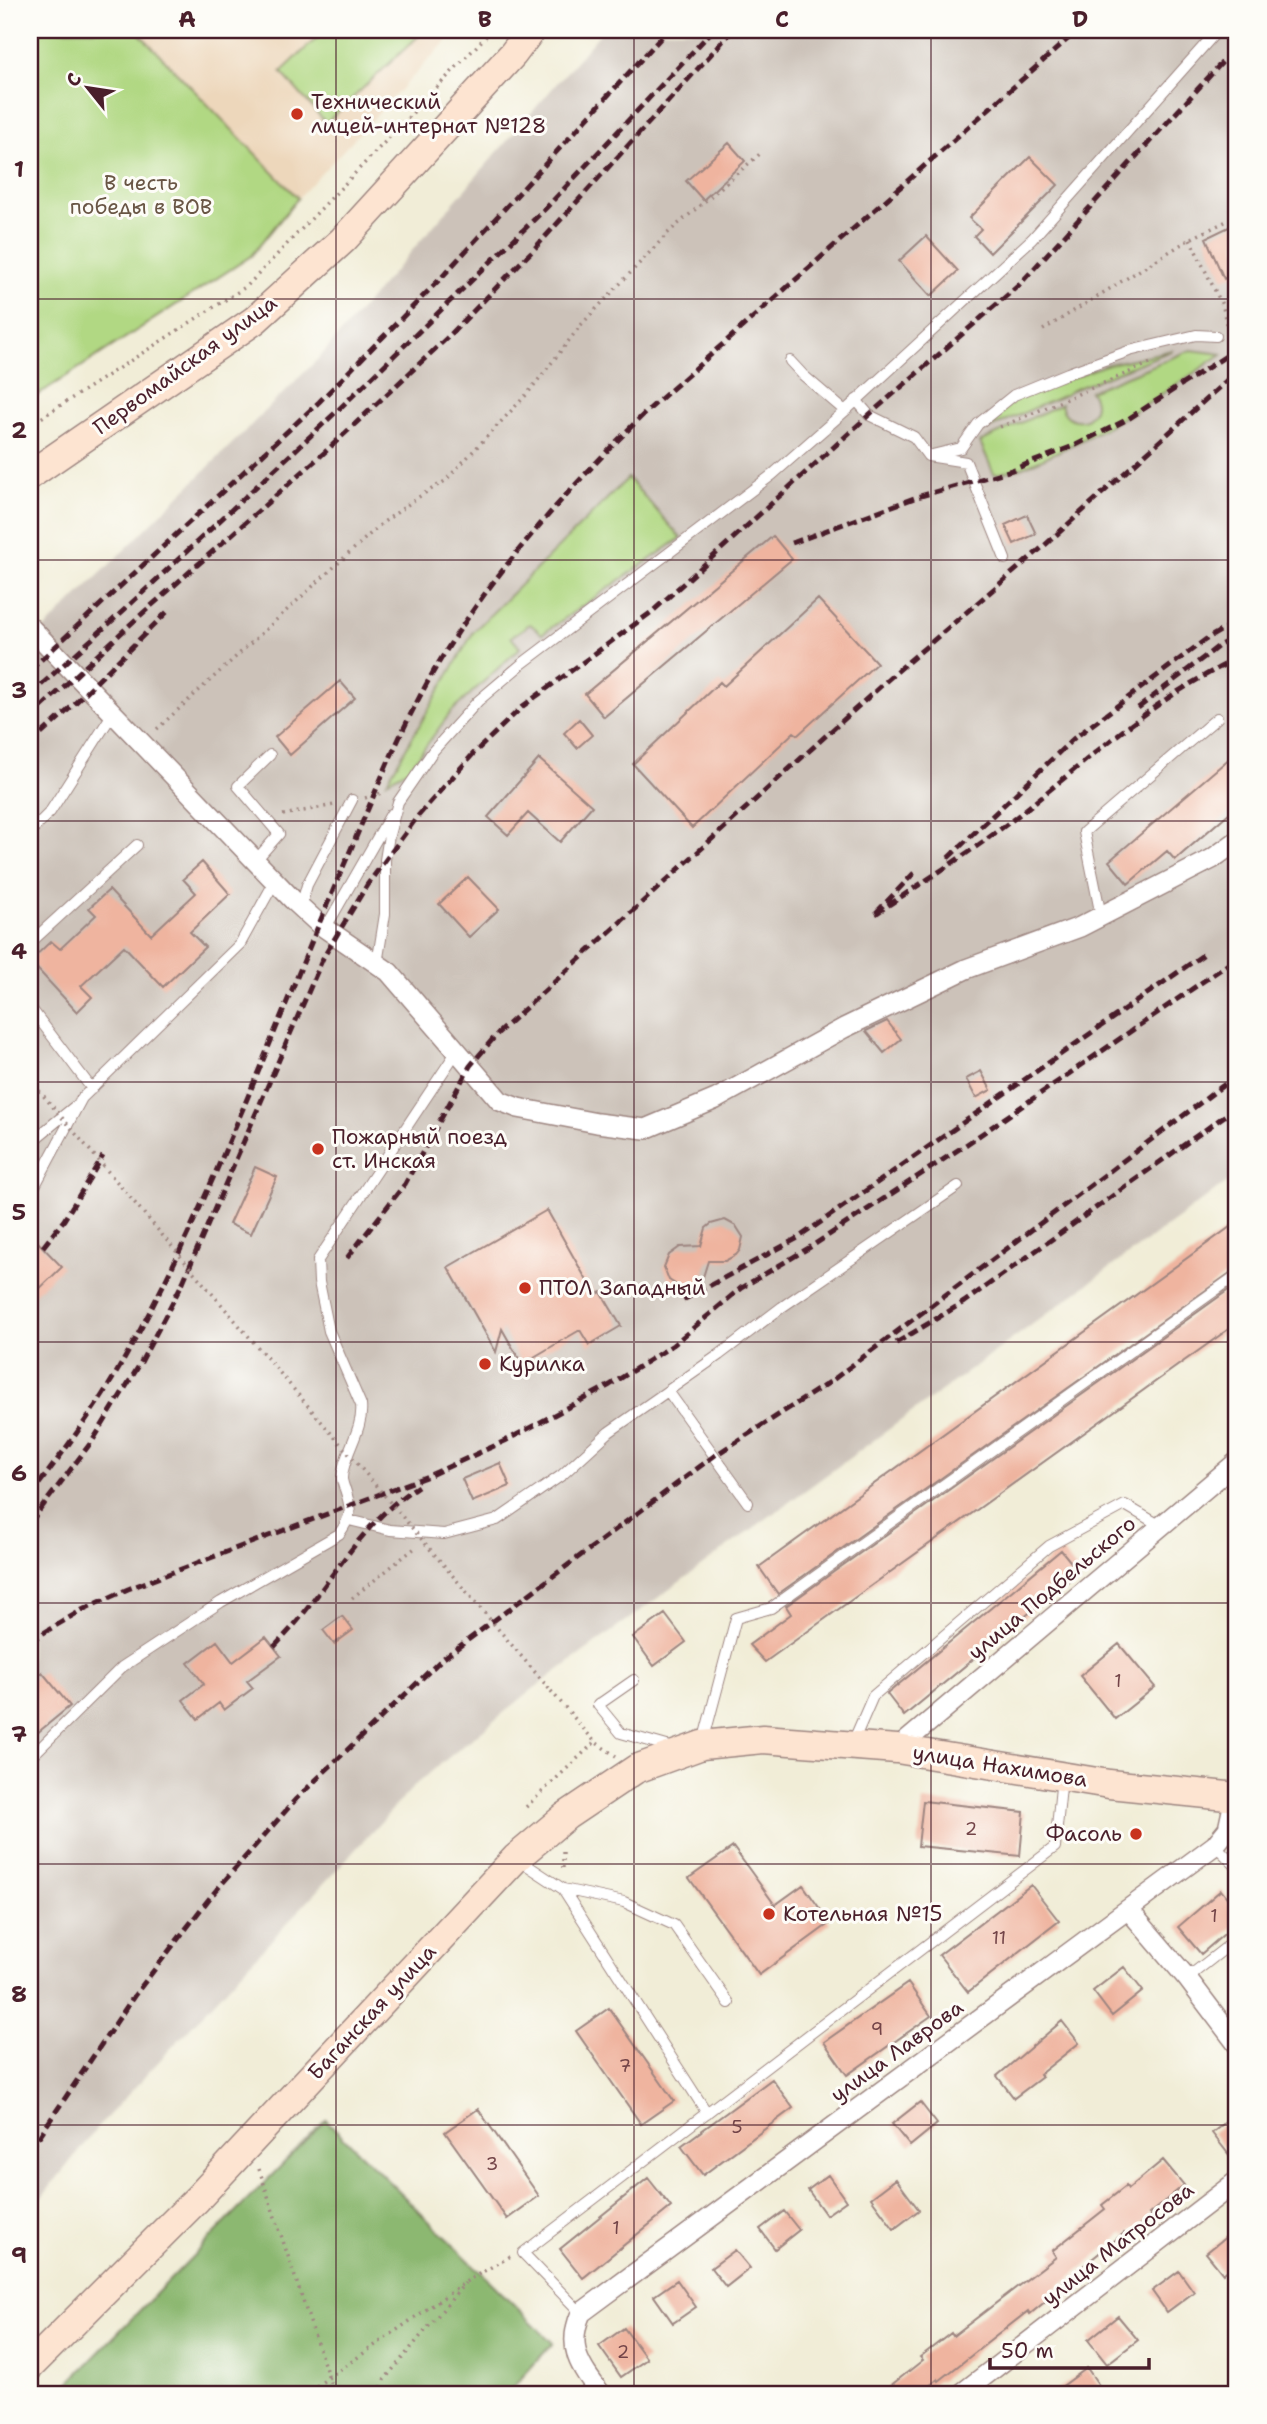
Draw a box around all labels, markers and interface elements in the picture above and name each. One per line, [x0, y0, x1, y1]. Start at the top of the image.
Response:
text: A [178, 4, 196, 34]
text: B [478, 4, 492, 34]
text: C [775, 4, 789, 34]
text: D [1072, 4, 1088, 34]
north arrow [52, 52, 122, 122]
text: С [60, 68, 87, 91]
place label: Технический лицей-интернат №128 [311, 88, 546, 140]
marker: Технический лицей-интернат №128 [289, 106, 305, 122]
text: 1 [14, 154, 24, 184]
park label: В честь победы в ВОВ [70, 169, 212, 221]
street label: Первомайская улица [88, 289, 282, 441]
text: 2 [11, 415, 27, 445]
text: 3 [11, 675, 27, 705]
text: 4 [11, 936, 27, 966]
place label: Пожарный поезд ст. Инская [332, 1123, 507, 1175]
marker: Пожарный поезд ст. Инская [310, 1141, 326, 1157]
text: 5 [12, 1197, 26, 1227]
place label: ПТОЛ Западный [539, 1274, 706, 1302]
marker: ПТОЛ Западный [517, 1280, 533, 1296]
place label: Курилка [499, 1350, 585, 1378]
marker: Курилка [477, 1356, 493, 1372]
text: 6 [11, 1458, 27, 1488]
street label: улица Подбельского [962, 1510, 1142, 1666]
house number: 1 [1114, 1669, 1122, 1693]
text: 7 [11, 1719, 27, 1749]
street label: улица Нахимова [911, 1738, 1089, 1794]
house number: 2 [965, 1817, 977, 1841]
place label: Фасоль [1046, 1820, 1122, 1848]
marker: Фасоль [1128, 1826, 1144, 1842]
place label: Котельная №15 [783, 1900, 942, 1928]
house number: 1 [1210, 1904, 1218, 1928]
marker: Котельная №15 [761, 1906, 777, 1922]
house number: 11 [992, 1926, 1006, 1950]
street label: Баганская улица [302, 1938, 442, 2086]
text: 8 [11, 1979, 27, 2009]
street label: улица Лаврова [825, 1993, 969, 2109]
house number: 9 [871, 2017, 883, 2041]
house number: 7 [619, 2054, 631, 2078]
house number: 5 [731, 2115, 743, 2139]
house number: 3 [486, 2152, 498, 2176]
street label: улица Матросова [1036, 2176, 1200, 2312]
house number: 1 [612, 2216, 620, 2240]
text: 9 [11, 2240, 27, 2270]
scale bar [990, 2326, 1150, 2370]
text: 50 m [1001, 2337, 1054, 2365]
house number: 2 [617, 2340, 629, 2364]

